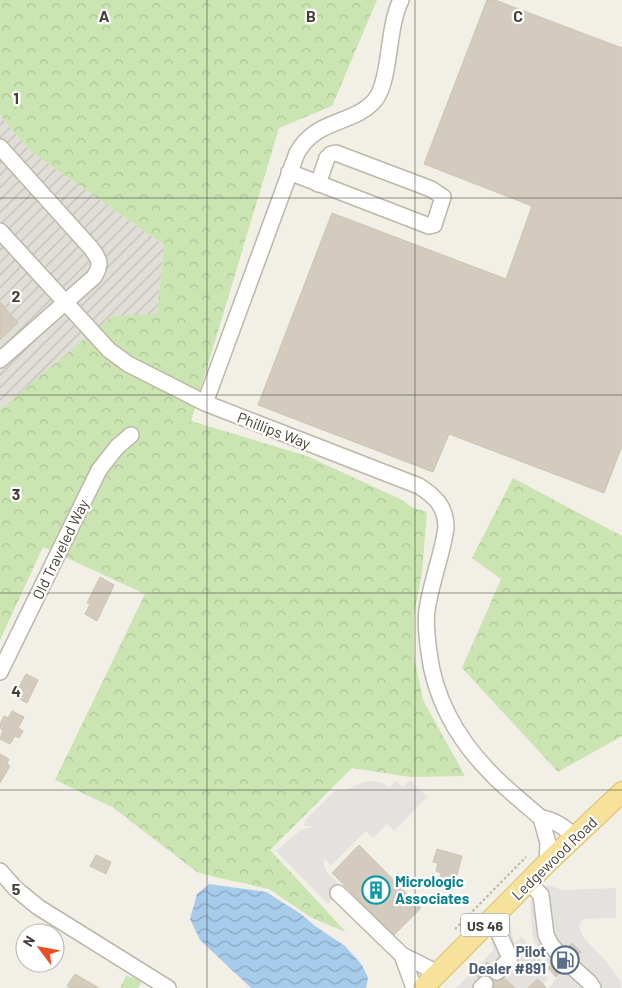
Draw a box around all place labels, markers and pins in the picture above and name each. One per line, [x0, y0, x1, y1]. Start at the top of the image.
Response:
place label: Micrologic Associates [395, 872, 470, 907]
building icon: Micrologic Associates [361, 875, 391, 905]
place label: Pilot Dealer #891 [469, 942, 546, 977]
fuel station icon: Pilot Dealer #891 [550, 945, 580, 975]

